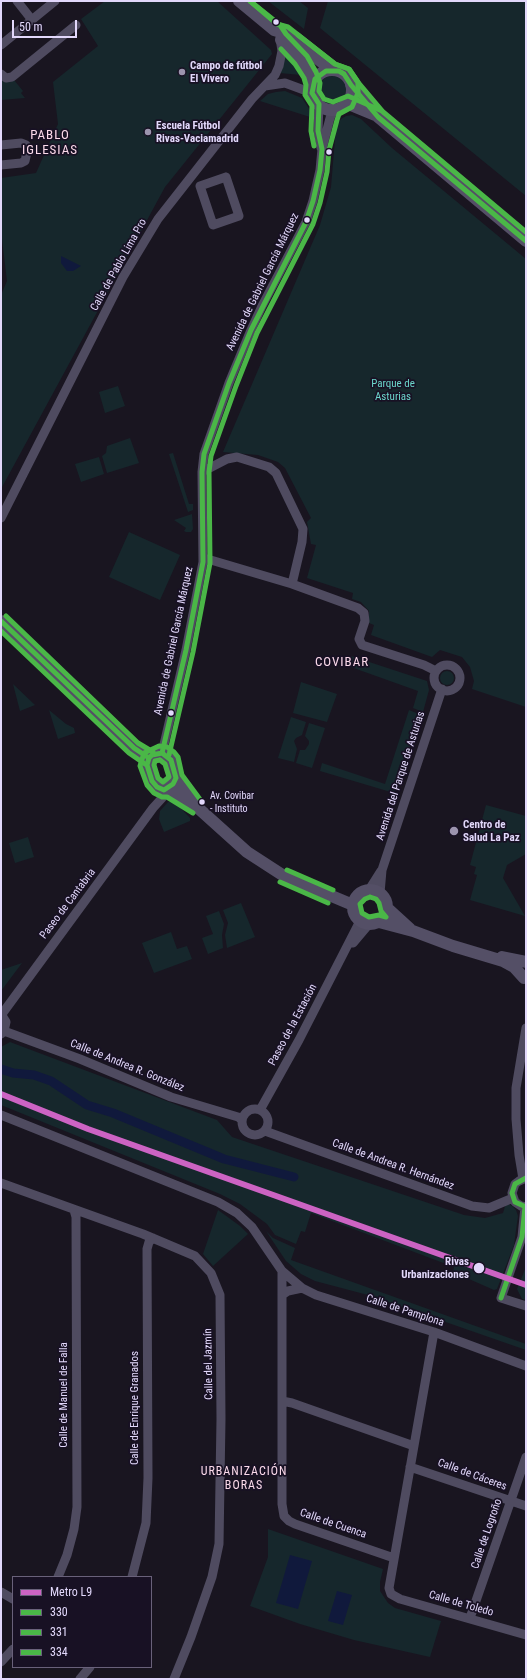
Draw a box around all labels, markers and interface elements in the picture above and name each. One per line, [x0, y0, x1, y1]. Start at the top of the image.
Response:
scale bar [14, 12, 79, 38]
unlabelled marker [271, 17, 281, 27]
text: 50 m [19, 20, 43, 34]
place label: Campo de fútbol El Vivero [190, 59, 262, 85]
marker: Campo de fútbol El Vivero [177, 67, 187, 77]
place label: Escuela Fútbol Rivas-Vaciamadrid [156, 119, 239, 145]
marker: Escuela Fútbol Rivas-Vaciamadrid [143, 127, 153, 137]
district label: PABLO IGLESIAS [22, 128, 78, 159]
unlabelled marker [324, 147, 334, 157]
street label: Avenida de Gabriel García Márquez [224, 211, 302, 353]
unlabelled marker [302, 215, 312, 225]
street label: Calle de Pablo Lima Pro [88, 217, 150, 313]
park label: Parque de Asturias [371, 377, 415, 403]
street label: Avenida de Gabriel García Márquez [152, 566, 196, 716]
district label: COVIBAR [315, 655, 369, 671]
unlabelled marker [166, 708, 176, 718]
street label: Avenida del Parque de Asturias [374, 710, 428, 842]
place label: Av. Covibar - Instituto [210, 790, 254, 814]
marker: Av. Covibar - Instituto [197, 797, 207, 807]
place label: Centro de Salud La Paz [463, 818, 520, 844]
marker: Centro de Salud La Paz [448, 825, 460, 837]
street label: Paseo de Cantabria [37, 866, 99, 942]
street label: Paseo de la Estación [266, 982, 320, 1068]
street label: Calle de Andrea R. González [68, 1037, 186, 1095]
street label: Calle de Andrea R. Hernández [330, 1137, 456, 1193]
place label: Rivas Urbanizaciones [401, 1255, 469, 1281]
marker: Rivas Urbanizaciones [472, 1261, 486, 1275]
street label: Calle de Pamplona [364, 1292, 446, 1330]
street label: Calle del Jazmín [202, 1328, 216, 1400]
street label: Calle de Manuel de Falla [57, 1342, 71, 1448]
street label: Calle de Enrique Granados [128, 1351, 142, 1465]
street label: Calle de Cáceres [436, 1456, 508, 1494]
district label: URBANIZACIÓN BORAS [201, 1465, 287, 1493]
street label: Calle de Logroño [469, 1497, 505, 1571]
street label: Calle de Cuenca [298, 1506, 368, 1542]
legend [12, 1576, 152, 1668]
text: Metro L9 [50, 1585, 92, 1599]
street label: Calle de Toledo [427, 1588, 495, 1620]
text: 330 [50, 1605, 68, 1619]
text: 331 [50, 1625, 68, 1639]
text: 334 [50, 1645, 68, 1659]

